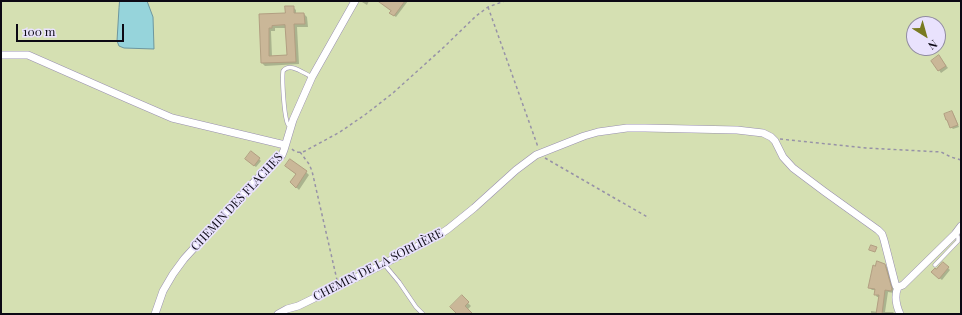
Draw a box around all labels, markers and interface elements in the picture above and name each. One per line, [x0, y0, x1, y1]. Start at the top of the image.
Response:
scale bar [18, 16, 126, 42]
north arrow [906, 16, 946, 56]
text: 100 m [23, 23, 55, 39]
text: N [925, 37, 941, 54]
street label: CHEMIN DES FLACHES [188, 150, 286, 254]
street label: CHEMIN DE LA SORLIÈRE [311, 226, 445, 304]

